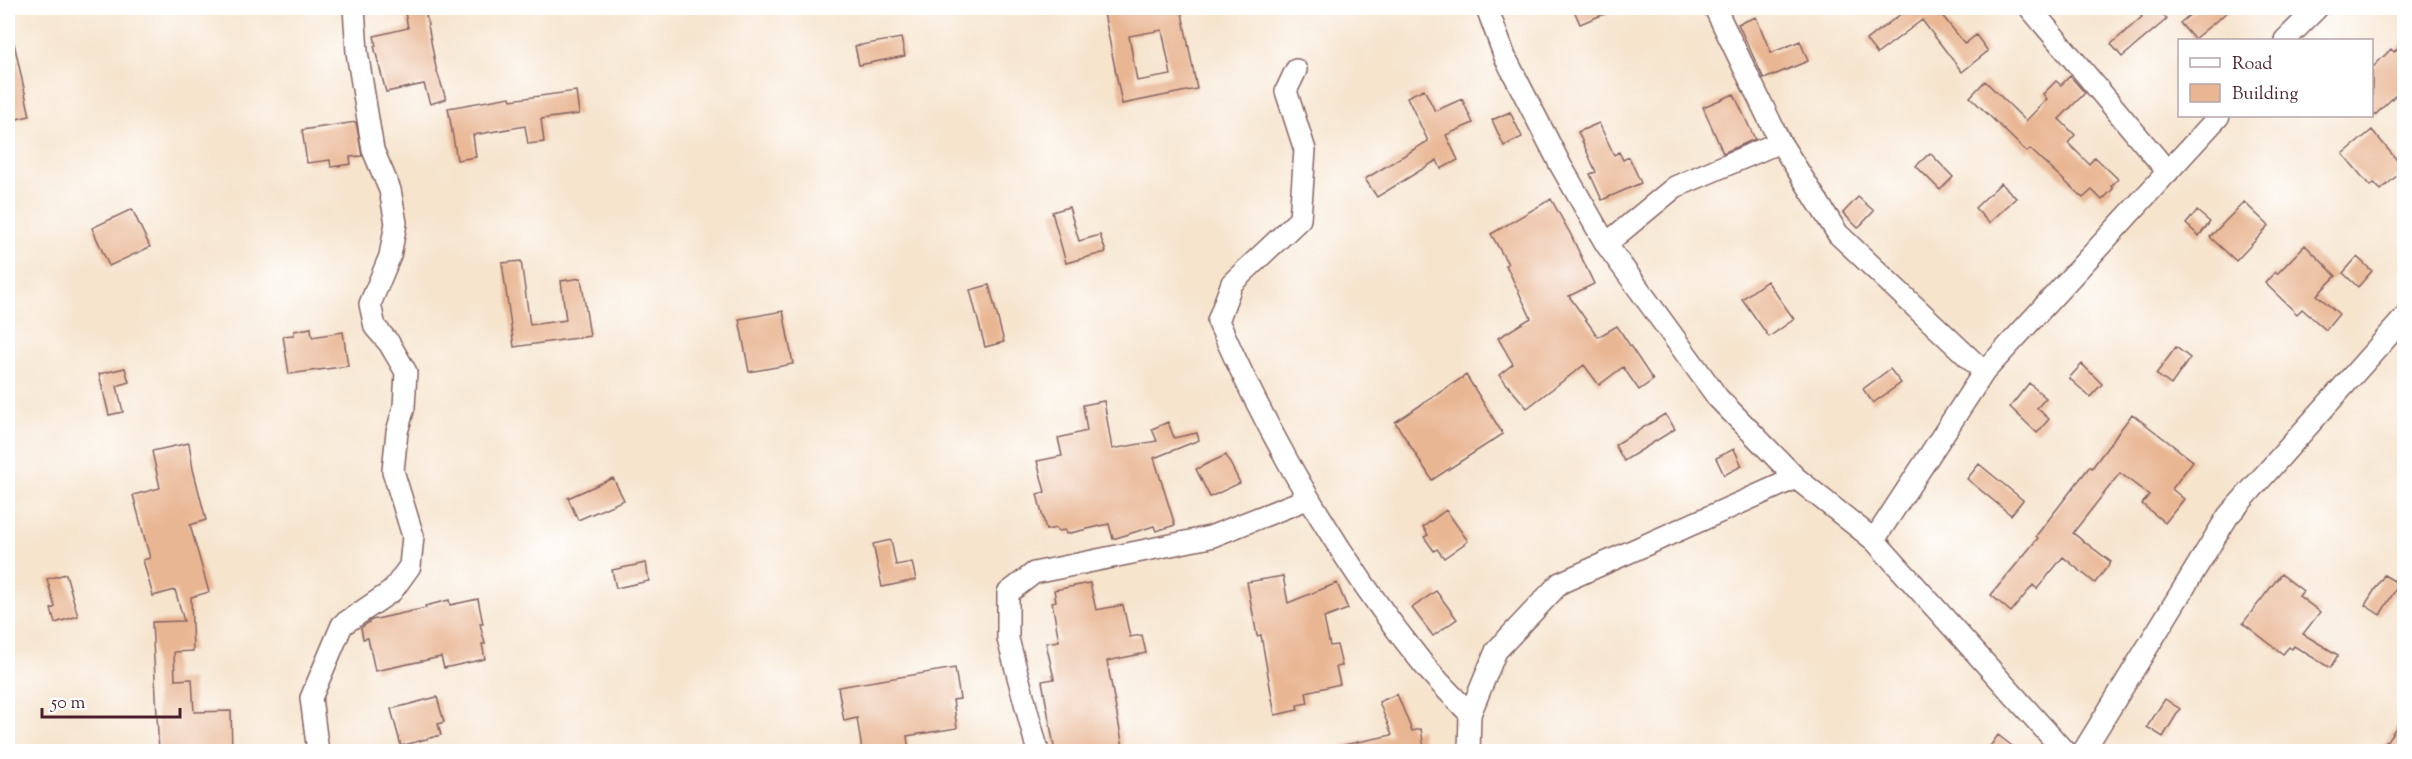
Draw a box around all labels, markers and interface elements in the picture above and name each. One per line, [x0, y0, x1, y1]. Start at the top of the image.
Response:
legend [2178, 39, 2373, 117]
text: Road [2232, 52, 2272, 78]
text: Building [2232, 82, 2298, 108]
scale bar [42, 681, 180, 719]
text: 50 m [50, 691, 86, 717]

